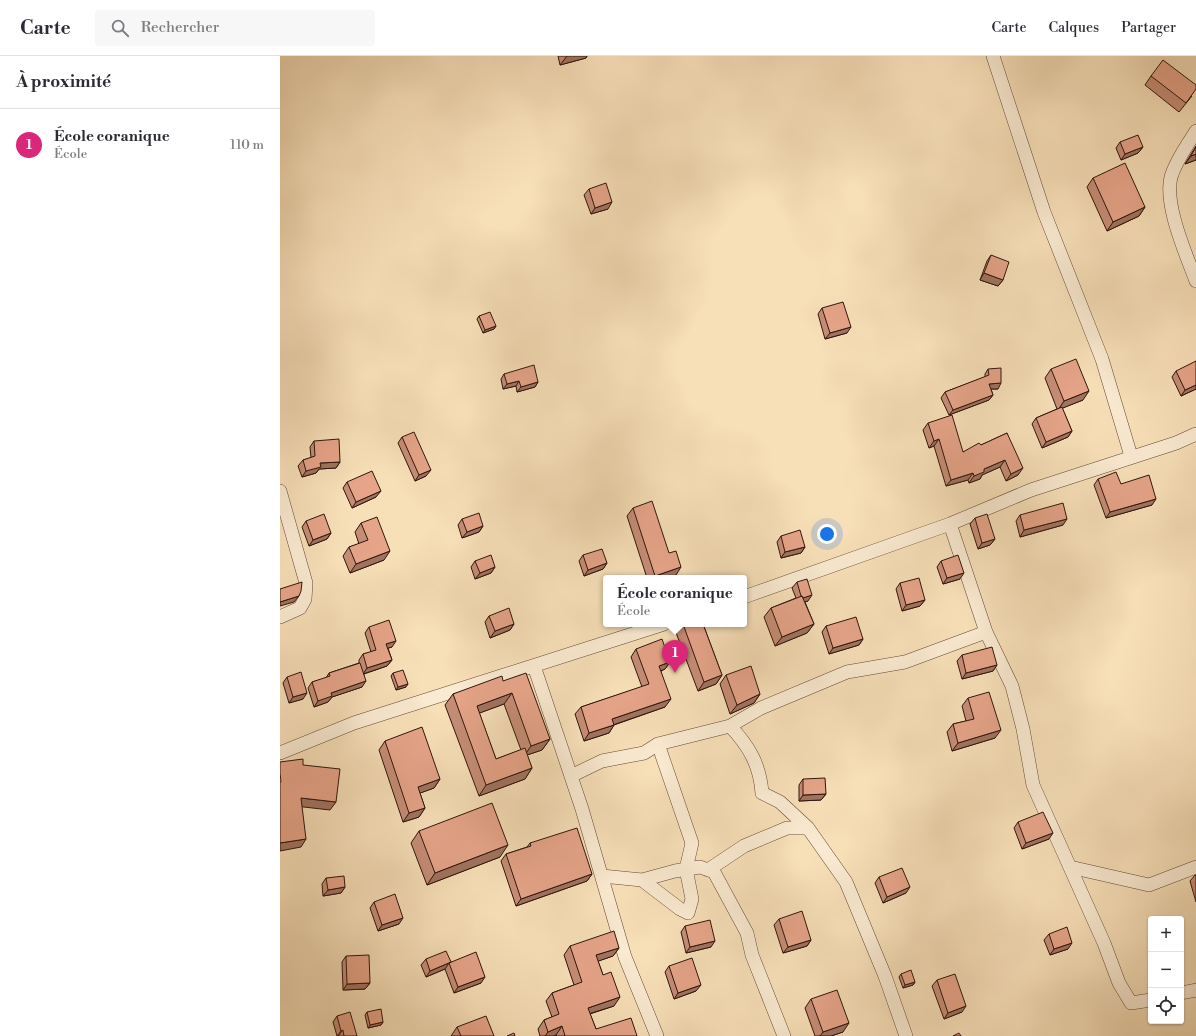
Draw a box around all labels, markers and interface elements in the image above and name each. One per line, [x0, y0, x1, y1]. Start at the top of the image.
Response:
search box [95, 10, 375, 46]
text: Carte [20, 16, 71, 40]
icon: search [109, 17, 131, 39]
text: Rechercher [141, 18, 219, 37]
text: Carte [991, 19, 1026, 37]
text: Calques [1048, 19, 1099, 37]
text: Partager [1121, 19, 1176, 37]
text: À proximité [16, 71, 111, 93]
text: École coranique [54, 127, 170, 146]
text: 1 [26, 137, 32, 153]
text: 110 m [230, 137, 264, 153]
text: École [54, 146, 87, 162]
your location [817, 524, 837, 544]
popup [603, 575, 747, 627]
text: École coranique [617, 584, 733, 603]
text: École [617, 603, 650, 619]
pin: 1 [662, 640, 688, 673]
map controls [1148, 916, 1184, 1024]
button: + [1148, 916, 1184, 952]
button: − [1148, 952, 1184, 988]
button: locate [1148, 988, 1184, 1024]

